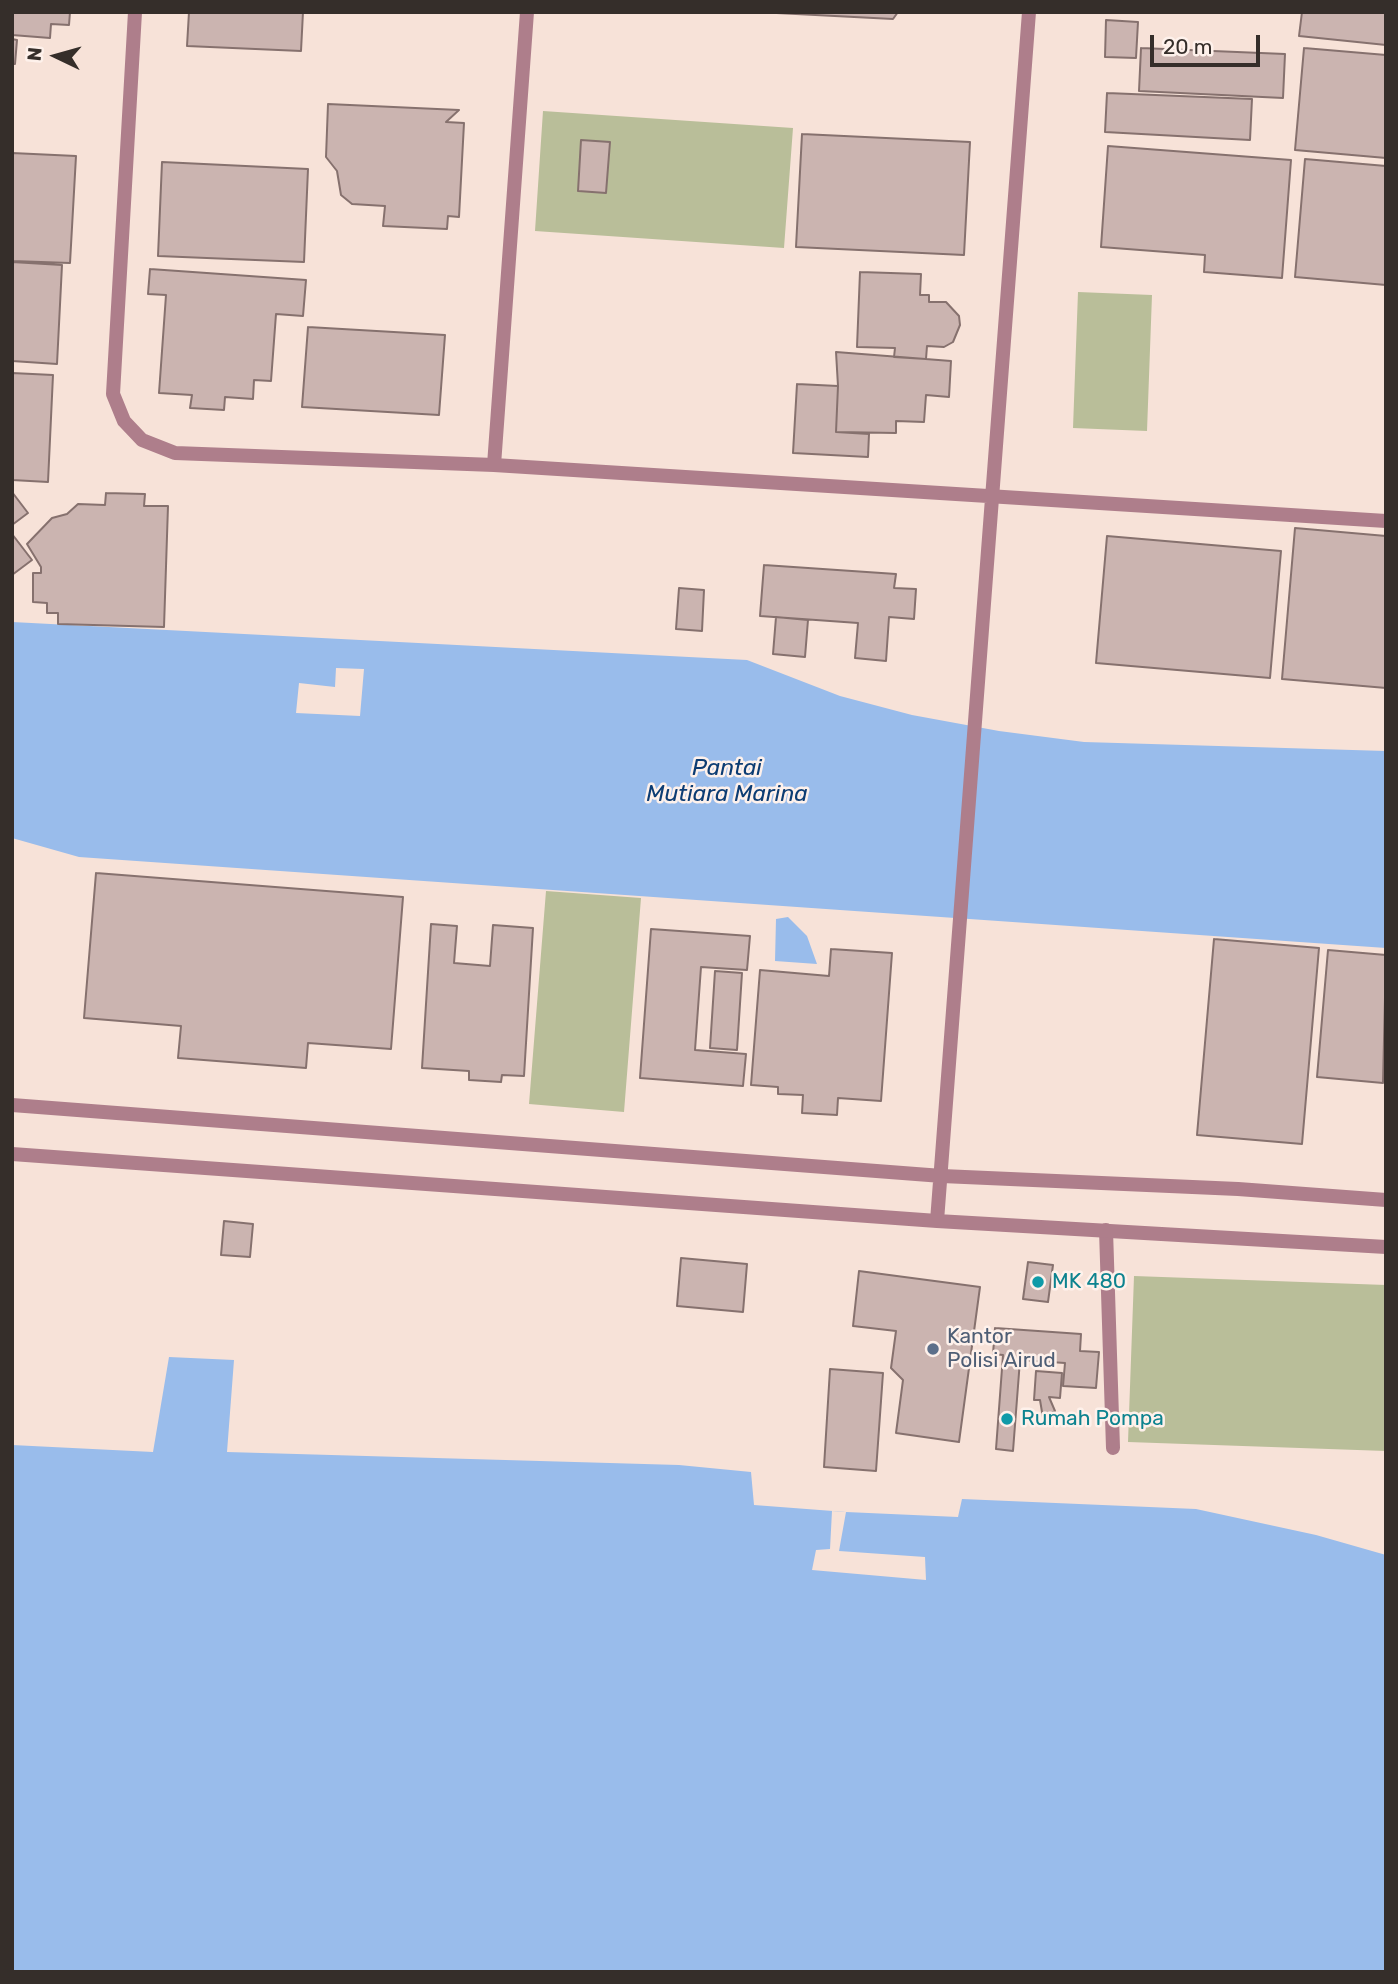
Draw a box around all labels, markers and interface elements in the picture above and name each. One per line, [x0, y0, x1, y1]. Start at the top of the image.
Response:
north arrow [21, 21, 91, 91]
scale bar [1153, 21, 1263, 65]
text: 20 m [1163, 34, 1212, 59]
text: N [23, 46, 47, 62]
water label: Pantai Mutiara Marina [646, 754, 808, 808]
place label: MK 480 [1052, 1269, 1126, 1295]
marker: MK 480 [1030, 1274, 1046, 1290]
place label: Kantor Polisi Airud [947, 1324, 1056, 1374]
marker: Kantor Polisi Airud [925, 1341, 941, 1357]
place label: Rumah Pompa [1021, 1406, 1164, 1432]
marker: Rumah Pompa [999, 1411, 1015, 1427]

